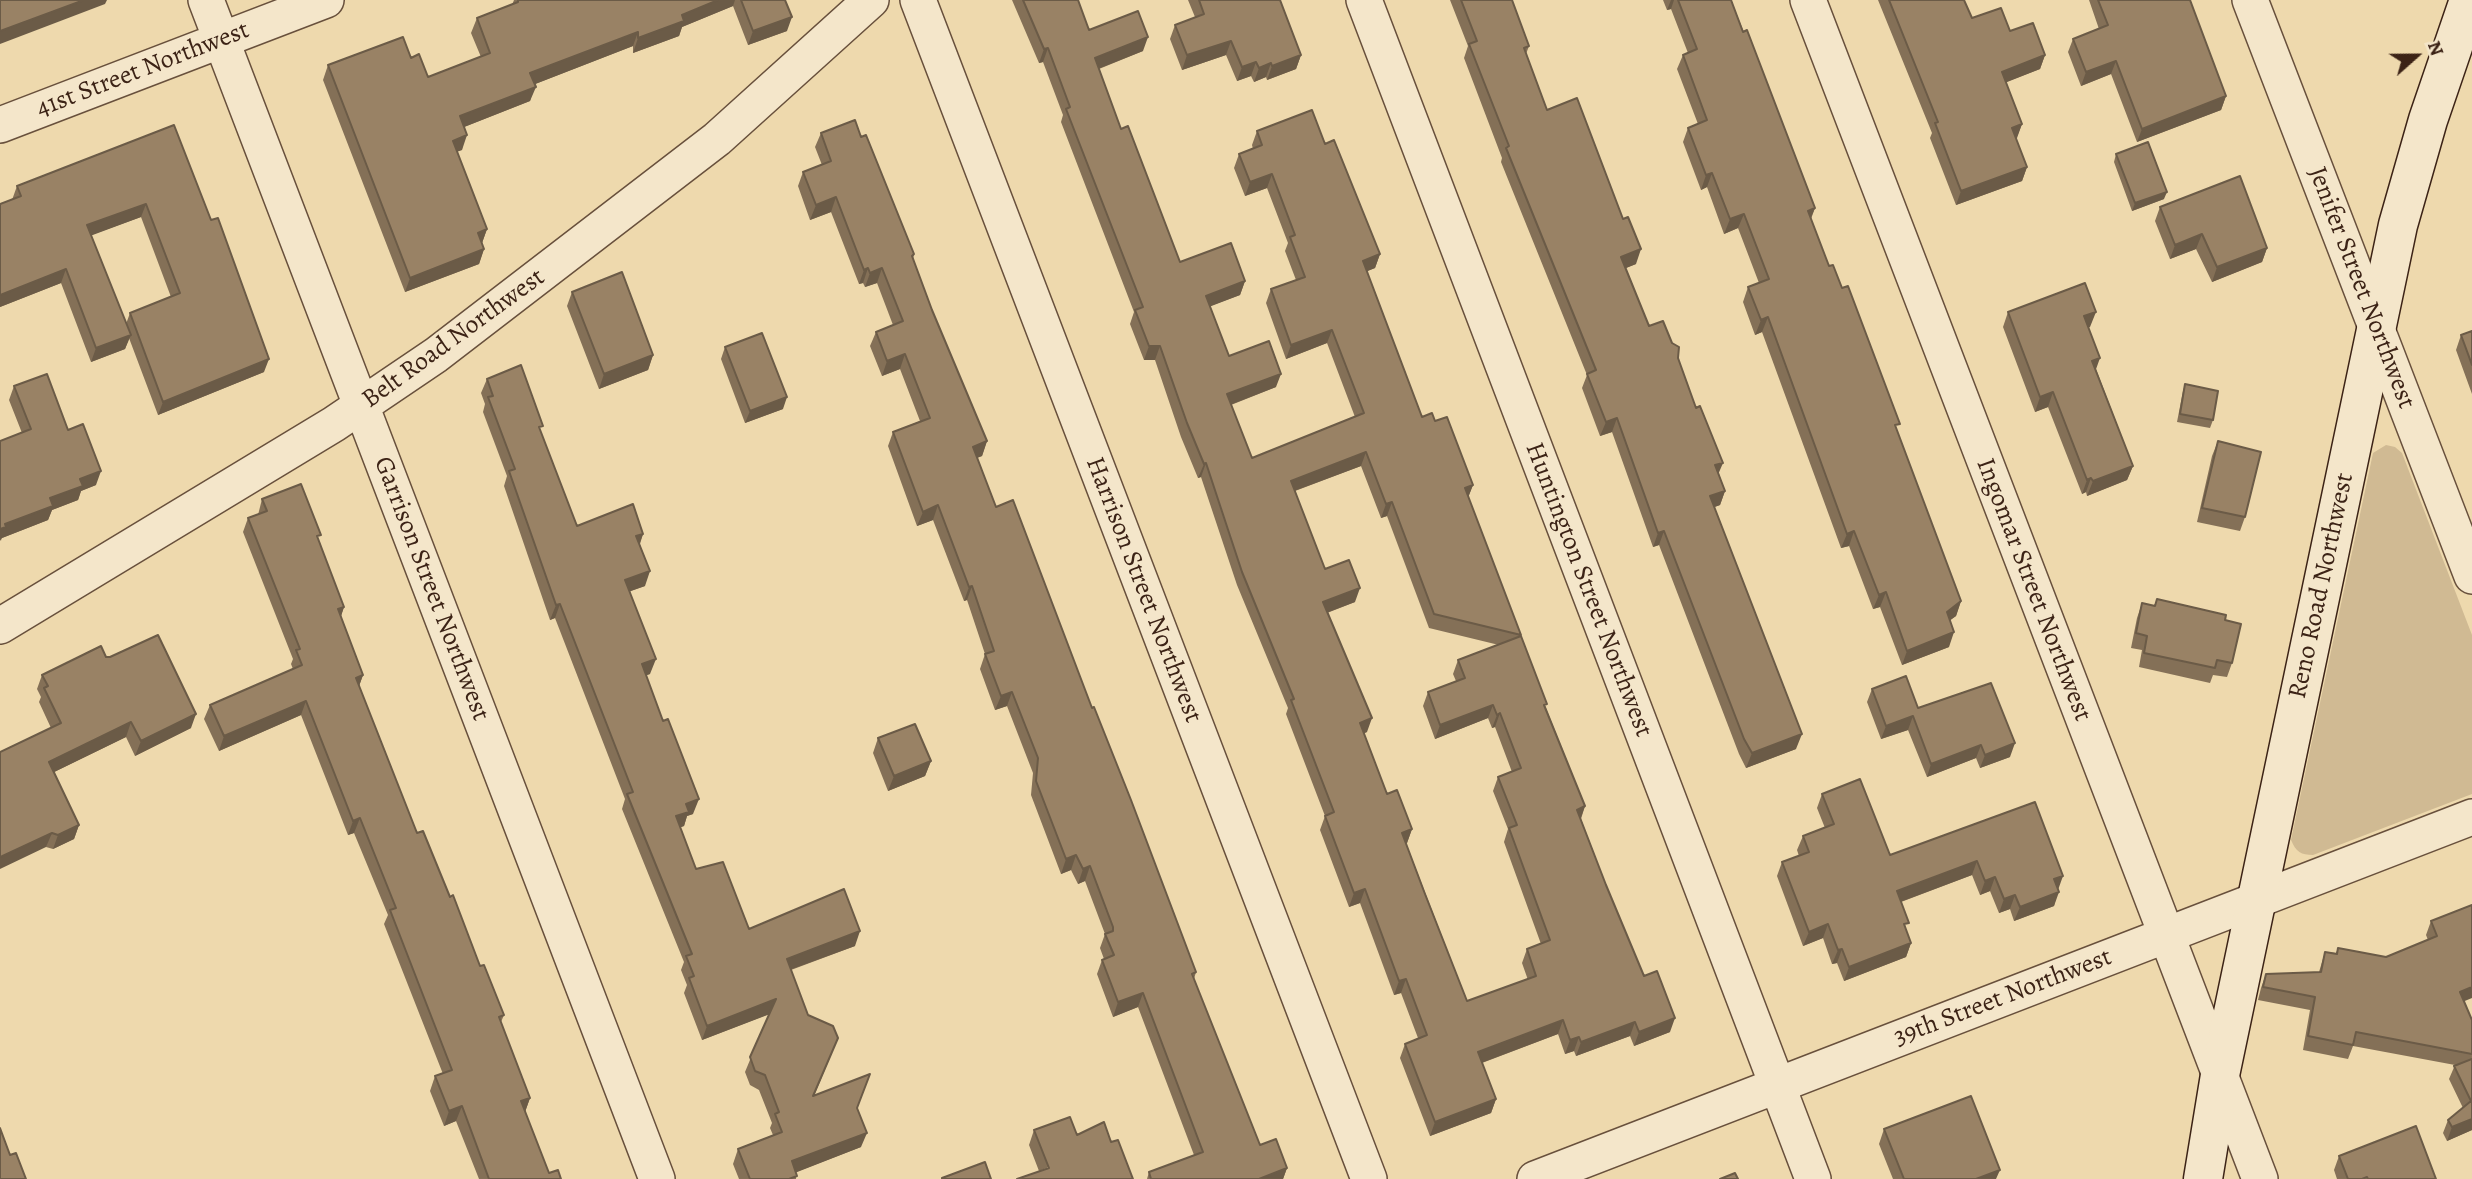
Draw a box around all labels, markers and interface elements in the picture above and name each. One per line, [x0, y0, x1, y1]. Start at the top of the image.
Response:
street label: 41st Street Northwest [32, 15, 254, 125]
north arrow [2381, 21, 2451, 91]
text: N [2421, 37, 2450, 60]
street label: Jenifer Street Northwest [2301, 163, 2421, 413]
street label: Belt Road Northwest [357, 262, 551, 416]
street label: Huntington Street Northwest [1517, 438, 1659, 742]
street label: Garrison Street Northwest [366, 453, 496, 725]
street label: Harrison Street Northwest [1078, 453, 1208, 727]
street label: Ingomar Street Northwest [1968, 454, 2098, 726]
street label: Reno Road Northwest [2283, 470, 2361, 702]
street label: 39th Street Northwest [1890, 942, 2116, 1054]

